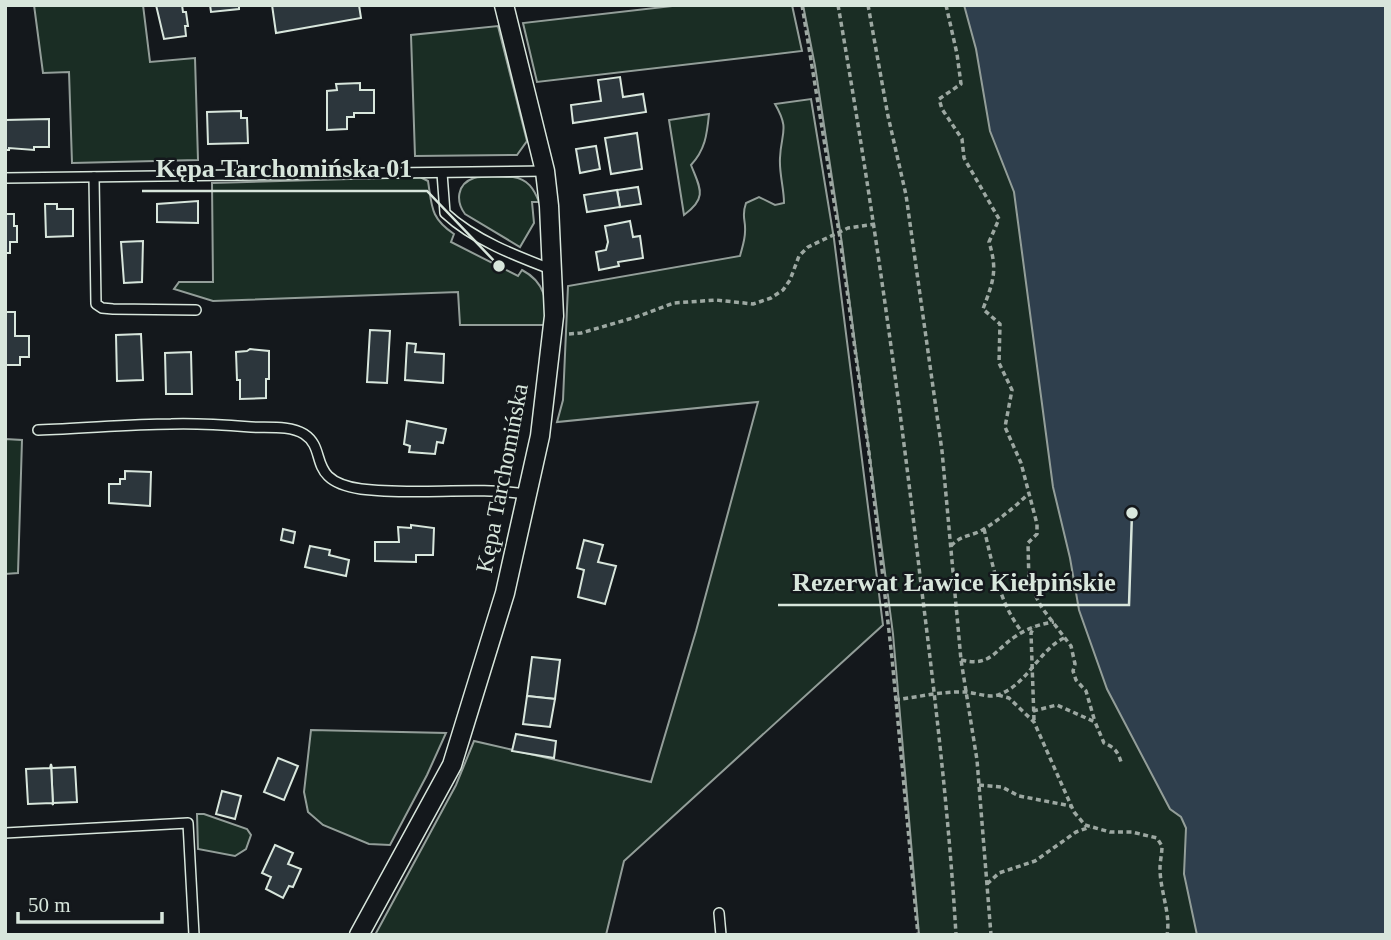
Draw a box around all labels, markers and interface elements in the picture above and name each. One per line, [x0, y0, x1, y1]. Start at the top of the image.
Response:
callout: Kępa Tarchomińska 01 [142, 144, 427, 191]
text: Kępa Tarchomińska 01 [156, 154, 412, 183]
street label: Kępa Tarchomińska [471, 381, 533, 575]
callout: Rezerwat Ławice Kiełpińskie [778, 558, 1129, 605]
text: Rezerwat Ławice Kiełpińskie [792, 568, 1116, 597]
scale bar [18, 880, 161, 924]
text: 50 m [28, 893, 71, 917]

